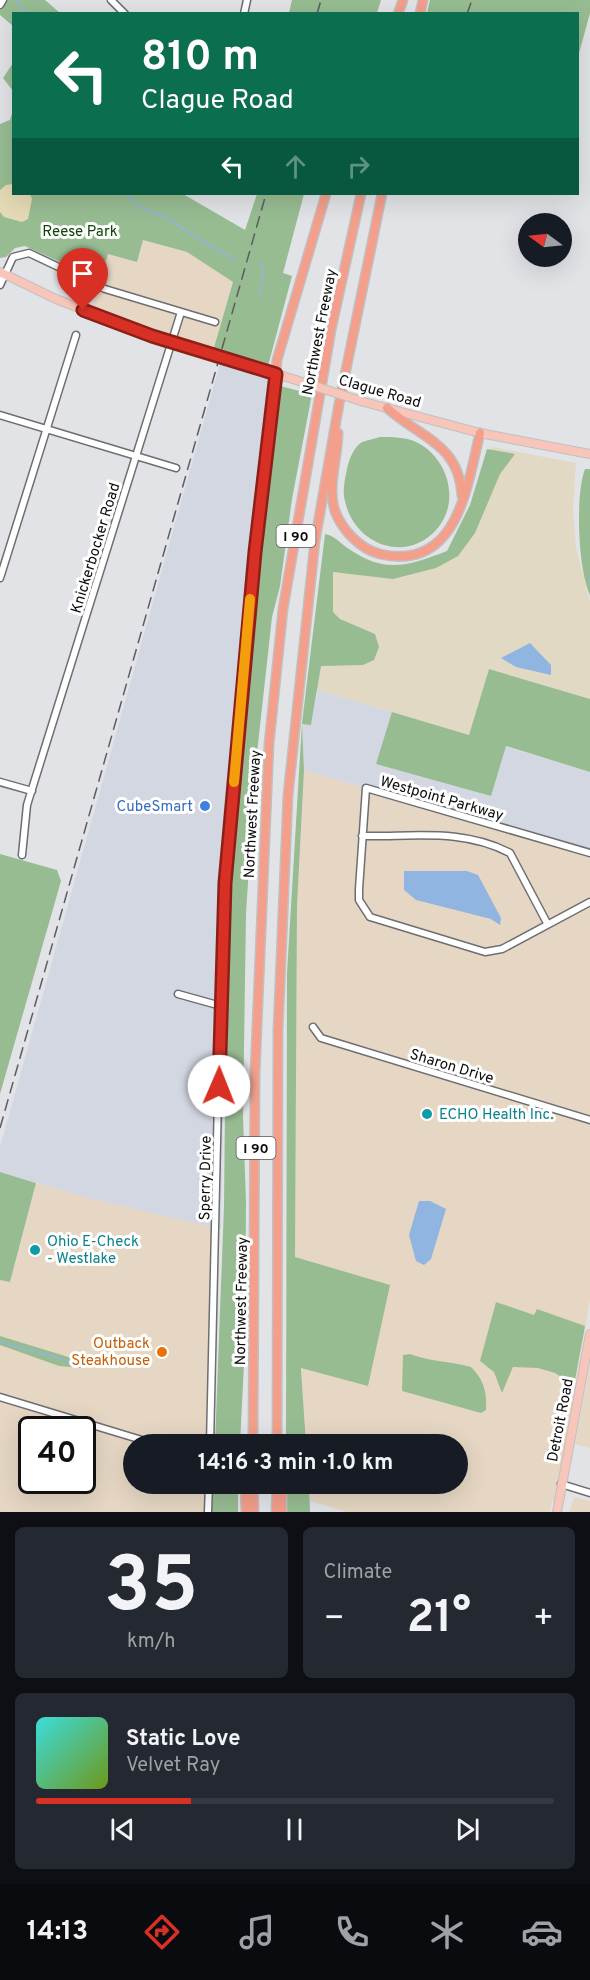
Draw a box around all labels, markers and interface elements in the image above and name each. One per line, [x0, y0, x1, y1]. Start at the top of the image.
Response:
text: 810 m [141, 32, 259, 85]
icon: left [42, 36, 120, 114]
text: Clague Road [141, 84, 294, 118]
icon: left [216, 150, 249, 183]
icon: ahead [279, 150, 312, 183]
icon: right [342, 150, 375, 183]
north arrow [518, 213, 572, 267]
map controls [518, 213, 572, 267]
park label: Reese Park [42, 223, 118, 242]
pin [57, 248, 108, 310]
icon: arrive [66, 257, 99, 290]
street label: Northwest Freeway [299, 267, 342, 397]
street label: Clague Road [336, 372, 423, 413]
street label: Knickerbocker Road [68, 481, 125, 616]
road number: I 90 [276, 525, 316, 547]
street label: Northwest Freeway [241, 749, 266, 879]
street label: Westpoint Parkway [378, 773, 506, 826]
place label: CubeSmart [117, 798, 193, 817]
marker: CubeSmart [198, 799, 212, 813]
street label: Sharon Drive [407, 1046, 496, 1089]
position arrow [187, 1054, 251, 1118]
place label: ECHO Health Inc. [439, 1106, 554, 1125]
marker: ECHO Health Inc. [420, 1107, 434, 1121]
street label: Sperry Drive [196, 1136, 217, 1221]
road number: I 90 [236, 1137, 276, 1159]
place label: Ohio E-Check - Westlake [47, 1233, 139, 1269]
street label: Northwest Freeway [232, 1236, 253, 1366]
marker: Ohio E-Check - Westlake [28, 1243, 42, 1257]
place label: Outback Steakhouse [71, 1335, 150, 1371]
marker: Outback Steakhouse [155, 1345, 169, 1359]
street label: Detroit Road [544, 1377, 579, 1464]
speed limit sign: 40 [18, 1416, 96, 1494]
text: 14:16 · 3 min · 1.0 km [198, 1450, 393, 1477]
text: 35 [104, 1540, 198, 1639]
text: Climate [324, 1560, 392, 1586]
text: 21° [407, 1591, 471, 1648]
text: − [324, 1599, 345, 1641]
text: + [533, 1599, 554, 1641]
text: km/h [127, 1629, 176, 1655]
text: Static Love [126, 1726, 240, 1753]
text: Velvet Ray [126, 1753, 220, 1779]
icon: previous [106, 1813, 139, 1846]
icon: pause [278, 1813, 311, 1846]
icon: next [451, 1813, 484, 1846]
icon: directions [141, 1911, 183, 1953]
icon: music [236, 1911, 278, 1953]
icon: phone [331, 1911, 373, 1953]
icon: climate [426, 1911, 468, 1953]
icon: car [521, 1911, 563, 1953]
text: 14:13 [27, 1915, 88, 1949]

